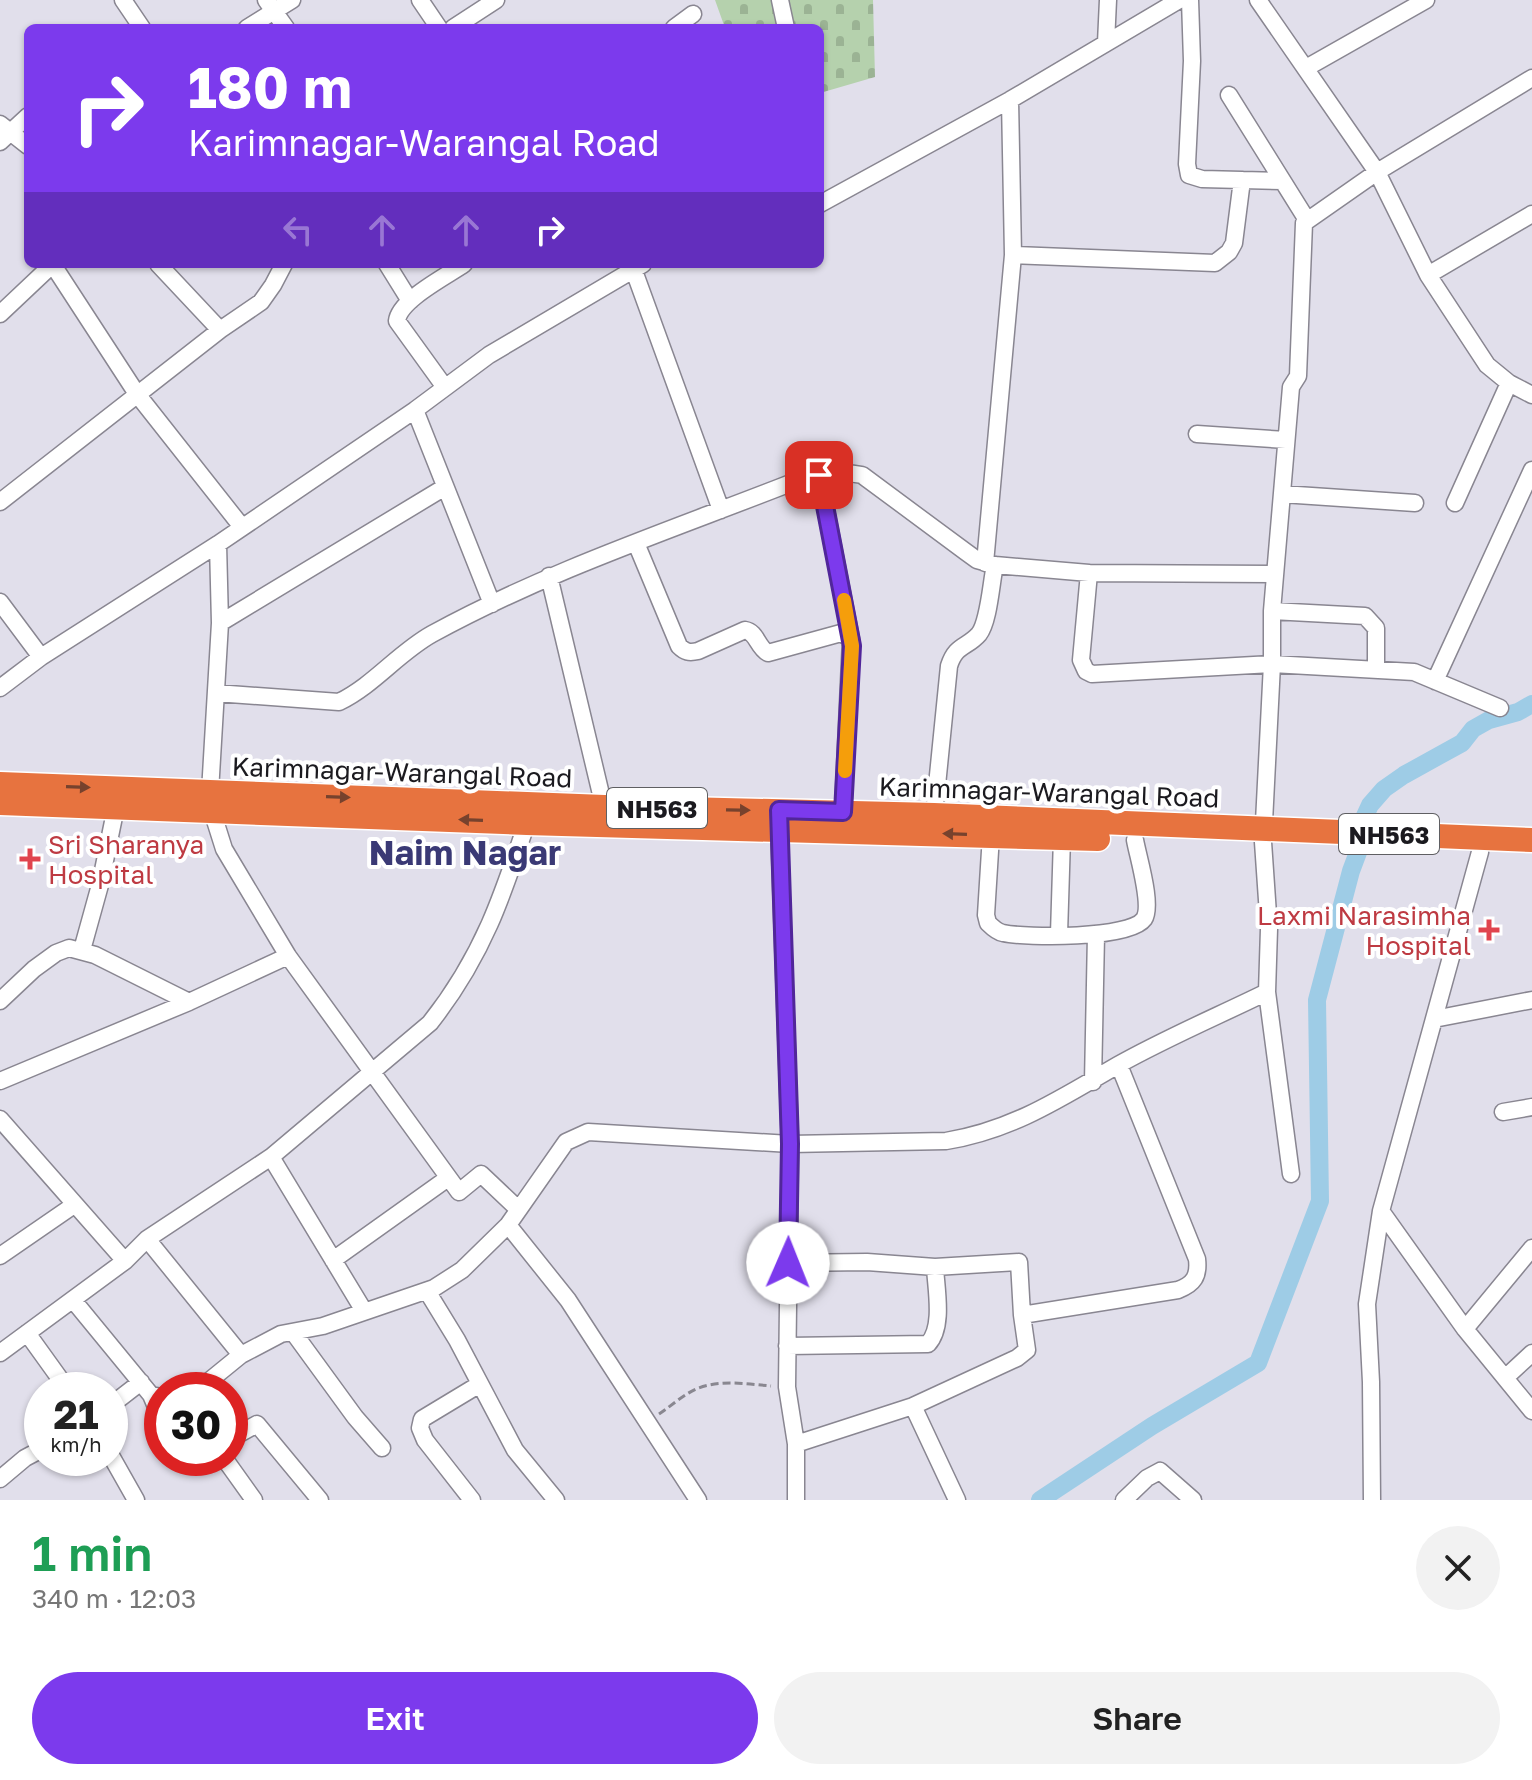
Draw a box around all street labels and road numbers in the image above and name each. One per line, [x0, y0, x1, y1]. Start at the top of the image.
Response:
street label: Karimnagar-Warangal Road [231, 751, 573, 793]
street label: Karimnagar-Warangal Road [878, 771, 1220, 813]
road number: NH563 [607, 788, 707, 828]
road number: NH563 [1339, 814, 1439, 854]

